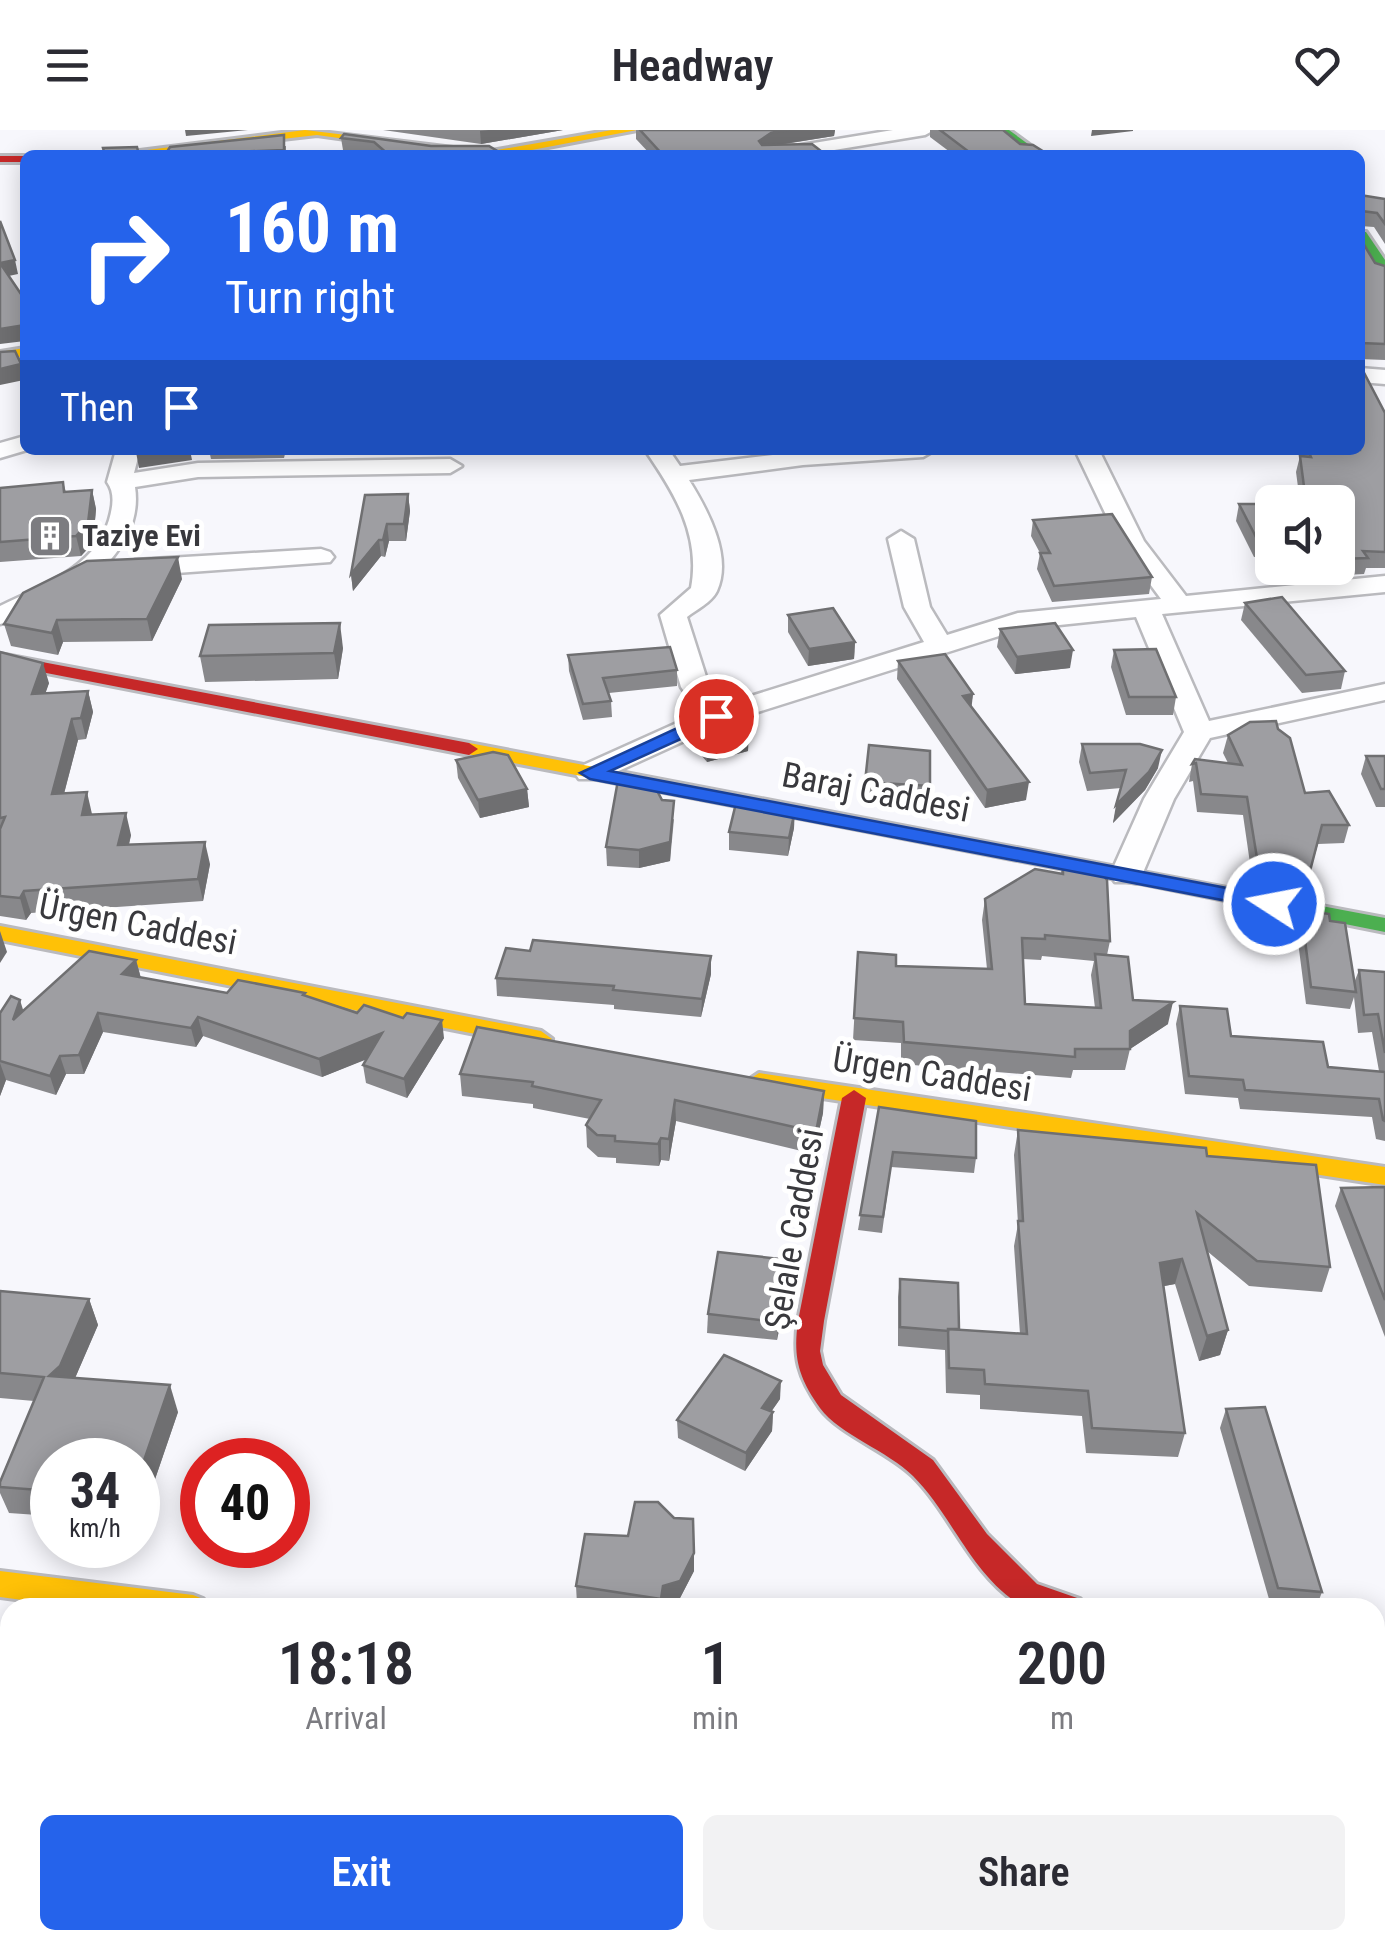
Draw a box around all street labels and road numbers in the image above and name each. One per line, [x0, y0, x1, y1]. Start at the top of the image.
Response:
street label: Baraj Caddesi [779, 754, 973, 831]
street label: Ürgen Caddesi [36, 885, 240, 964]
street label: Ürgen Caddesi [830, 1039, 1034, 1110]
street label: Şelale Caddesi [757, 1125, 832, 1333]

